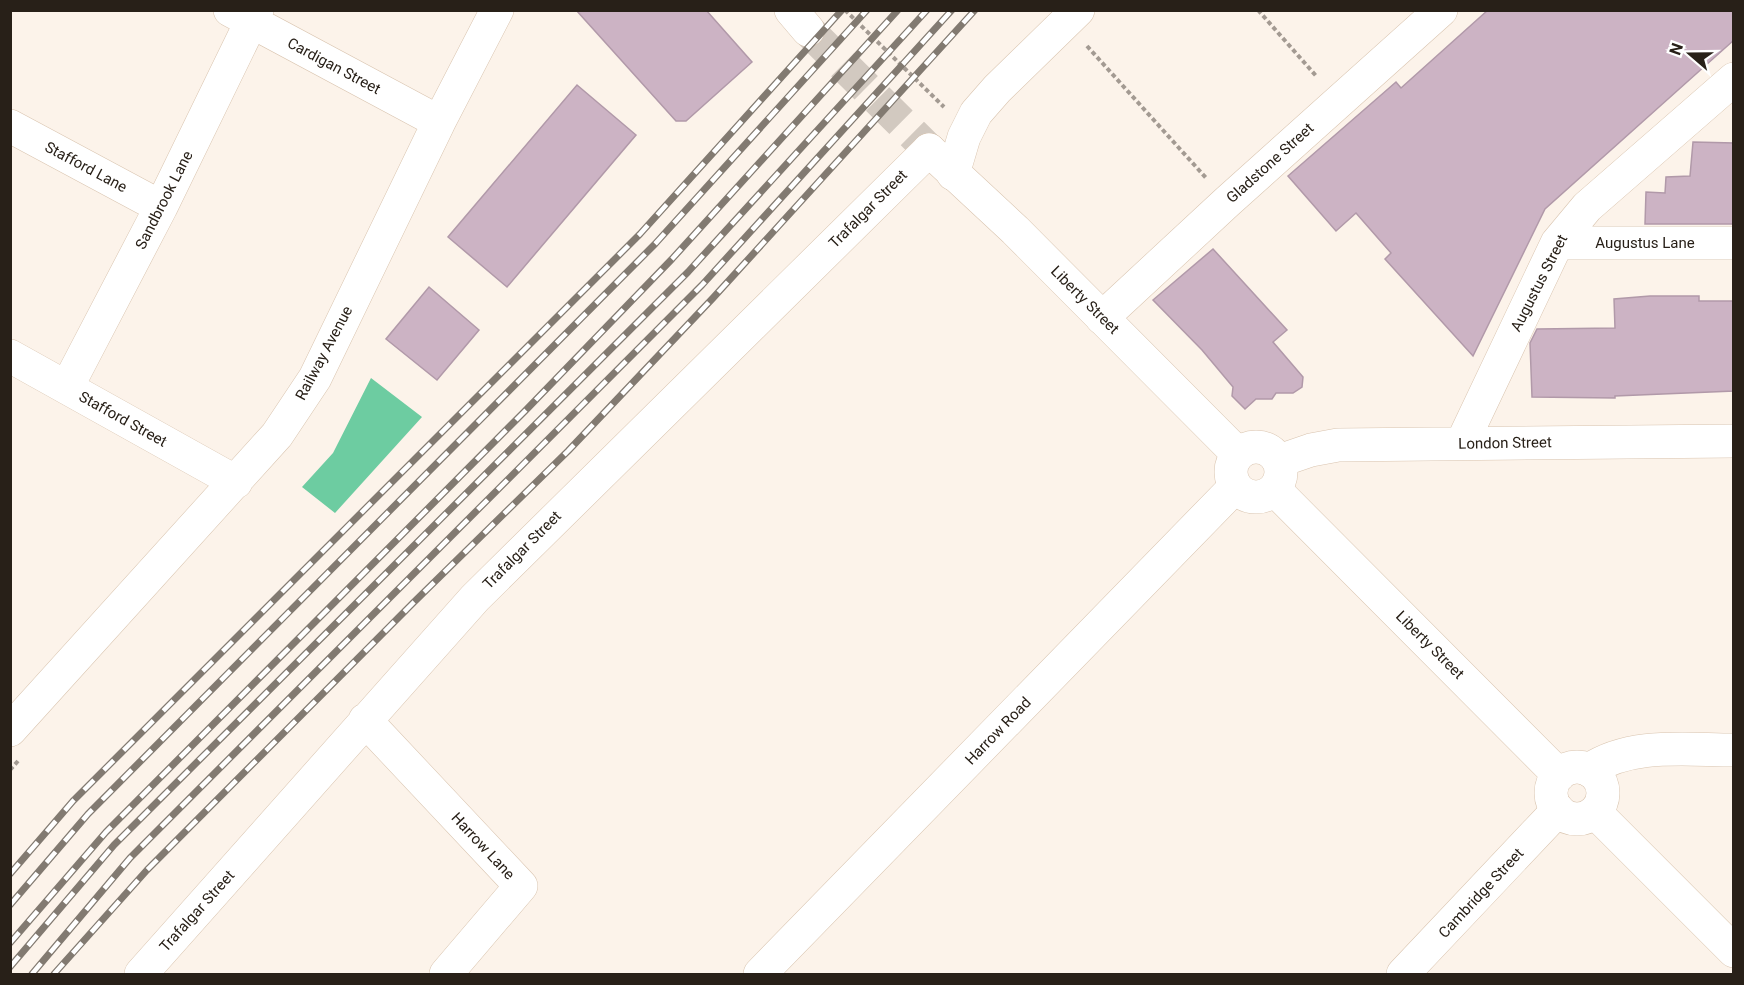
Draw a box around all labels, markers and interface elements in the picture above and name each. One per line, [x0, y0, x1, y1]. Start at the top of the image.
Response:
north arrow [1660, 24, 1720, 84]
street label: Cardigan Street [284, 34, 384, 98]
text: N [1666, 40, 1687, 58]
street label: Gladstone Street [1223, 119, 1317, 207]
street label: Stafford Lane [42, 138, 130, 196]
street label: Sandbrook Lane [131, 148, 197, 252]
street label: Trafalgar Street [825, 166, 911, 252]
street label: Augustus Street [1507, 231, 1571, 335]
street label: Augustus Lane [1595, 234, 1695, 252]
street label: Liberty Street [1047, 262, 1123, 338]
street label: Railway Avenue [292, 303, 356, 403]
street label: Stafford Street [76, 387, 170, 451]
street label: London Street [1458, 433, 1552, 453]
street label: Trafalgar Street [479, 507, 565, 593]
street label: Liberty Street [1392, 607, 1468, 683]
street label: Harrow Road [961, 694, 1035, 768]
street label: Harrow Lane [447, 809, 519, 883]
street label: Cambridge Street [1435, 844, 1527, 942]
street label: Trafalgar Street [156, 867, 238, 955]

